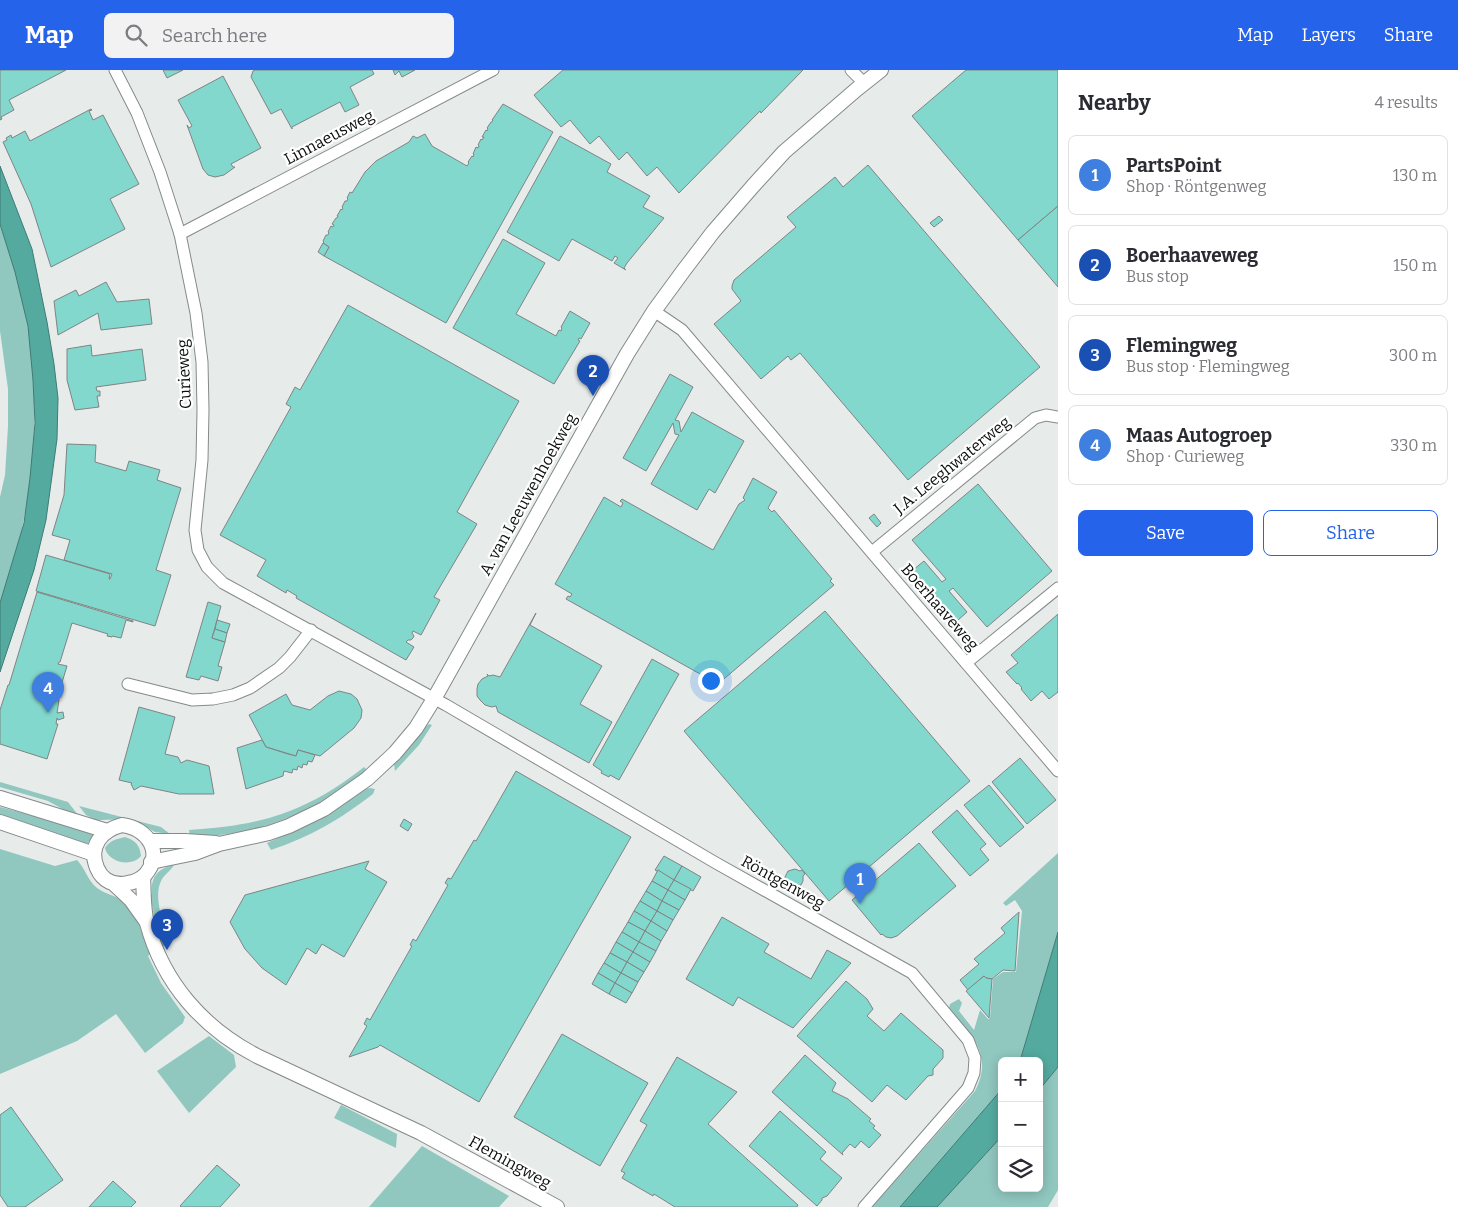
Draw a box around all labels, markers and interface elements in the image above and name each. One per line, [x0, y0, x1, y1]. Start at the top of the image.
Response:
search box [104, 13, 454, 58]
text: Map [25, 21, 74, 49]
icon: search [122, 21, 150, 49]
text: Search here [162, 24, 267, 47]
text: Map [1237, 24, 1273, 46]
text: Layers [1301, 24, 1356, 46]
text: Share [1384, 24, 1433, 46]
text: Nearby [1078, 90, 1151, 116]
text: 4 results [1375, 93, 1438, 112]
street label: Linnaeusweg [281, 105, 377, 169]
text: PartsPoint [1126, 154, 1222, 177]
text: 1 [1092, 166, 1098, 185]
text: 130 m [1393, 166, 1437, 185]
text: Shop · Röntgenweg [1126, 177, 1267, 196]
text: Boerhaaveweg [1126, 244, 1258, 267]
text: 2 [1090, 256, 1100, 275]
text: 150 m [1393, 256, 1437, 275]
text: Bus stop [1126, 267, 1189, 286]
text: Flemingweg [1126, 334, 1237, 357]
street label: Curieweg [173, 338, 195, 409]
text: 3 [1090, 346, 1100, 365]
text: 300 m [1389, 346, 1437, 365]
pin: 2 [577, 355, 609, 396]
text: Bus stop · Flemingweg [1126, 357, 1290, 376]
street label: A. van Leeuwenhoekweg [475, 410, 581, 578]
street label: J.A. Leeghwaterweg [889, 412, 1014, 518]
text: Maas Autogroep [1126, 424, 1272, 447]
text: 4 [1090, 436, 1100, 455]
text: 330 m [1390, 436, 1437, 455]
text: Shop · Curieweg [1126, 447, 1244, 466]
button: Save [1078, 510, 1253, 556]
button: Share [1263, 510, 1438, 556]
street label: Boerhaaveweg [897, 560, 983, 654]
your location [698, 668, 724, 694]
pin: 4 [32, 672, 64, 713]
street label: Röntgenweg [738, 851, 828, 913]
pin: 1 [844, 863, 876, 904]
pin: 3 [151, 909, 183, 950]
map controls [998, 1057, 1043, 1192]
button: + [998, 1057, 1043, 1102]
button: − [998, 1102, 1043, 1147]
street label: Flemingweg [465, 1132, 555, 1192]
button: layers [998, 1147, 1043, 1192]

